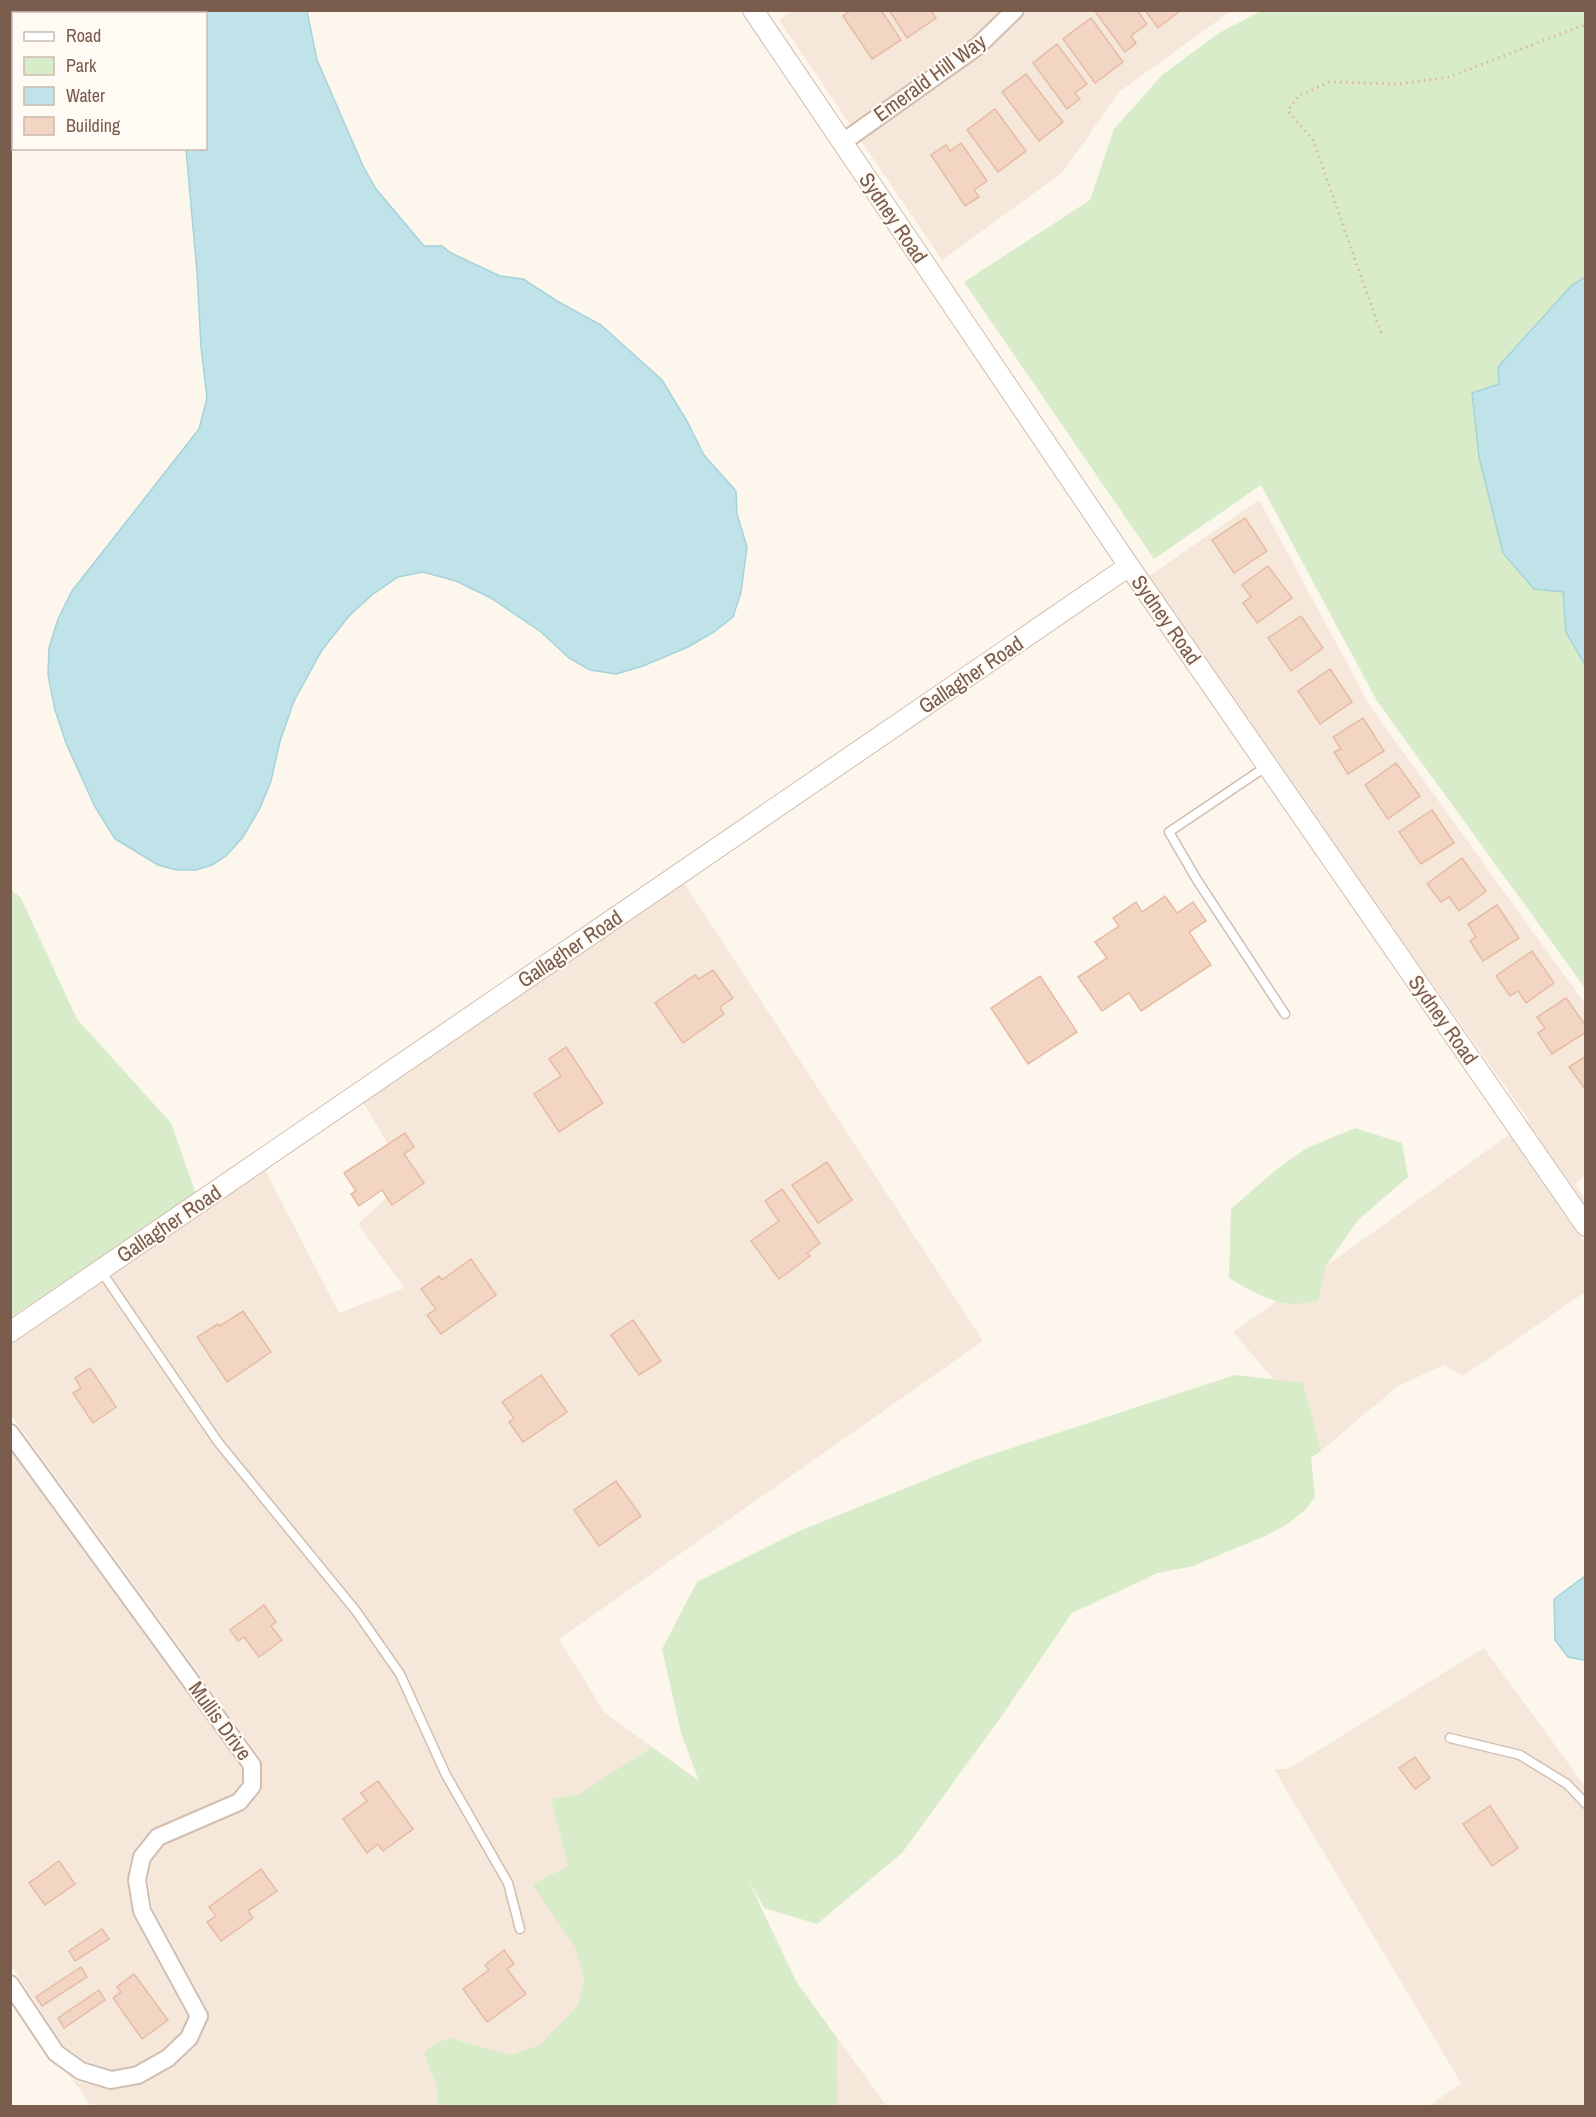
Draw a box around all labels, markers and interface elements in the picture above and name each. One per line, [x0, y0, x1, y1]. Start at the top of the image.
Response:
legend [12, 12, 207, 150]
text: Road [66, 23, 101, 48]
street label: Emerald Hill Way [868, 27, 992, 128]
text: Park [66, 53, 97, 78]
text: Water [66, 83, 105, 108]
text: Building [66, 113, 121, 138]
street label: Sydney Road [852, 167, 934, 269]
street label: Sydney Road [1125, 569, 1208, 670]
street label: Gallagher Road [913, 629, 1029, 720]
street label: Gallagher Road [512, 903, 628, 994]
street label: Sydney Road [1402, 969, 1485, 1070]
street label: Gallagher Road [111, 1178, 227, 1269]
street label: Mullis Drive [182, 1675, 259, 1766]

